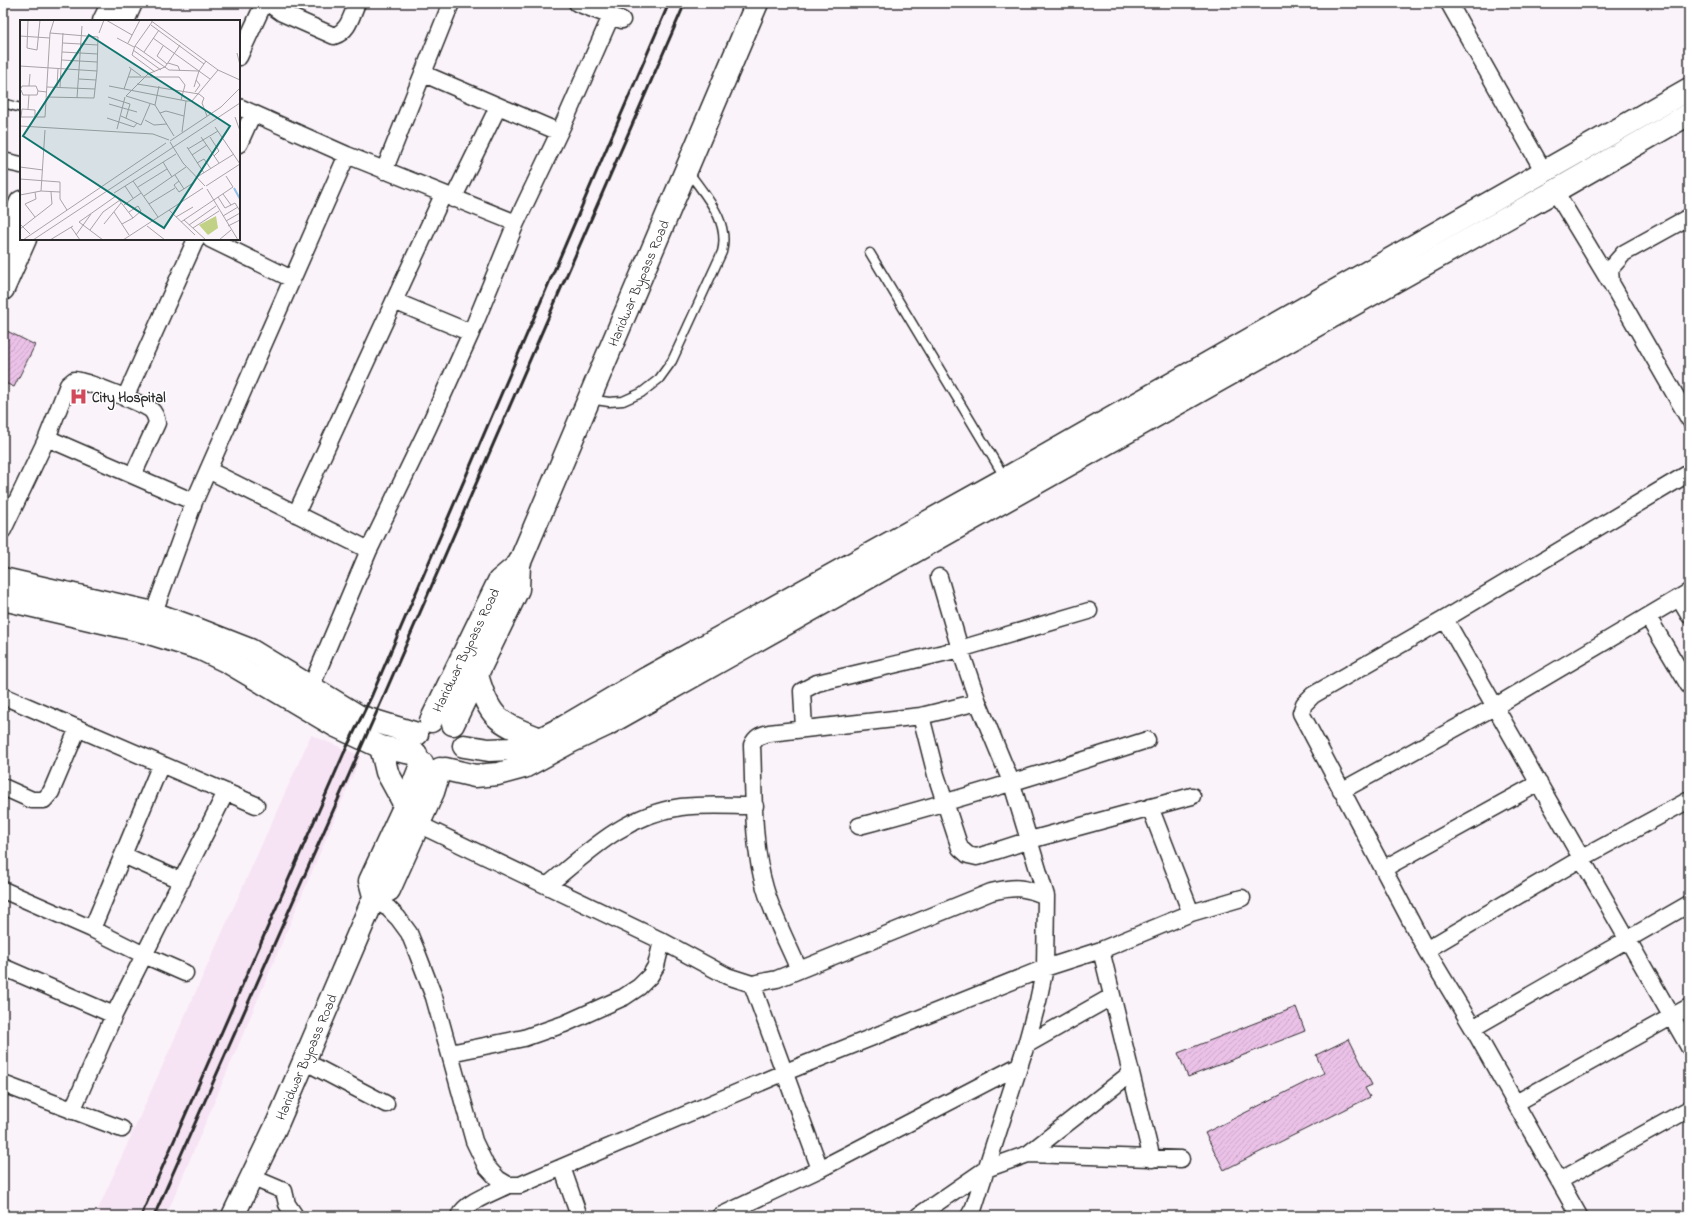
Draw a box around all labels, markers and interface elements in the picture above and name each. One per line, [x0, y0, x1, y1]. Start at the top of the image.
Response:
inset map [20, 20, 240, 240]
street label: Haridwar Bypass Road [603, 217, 676, 350]
hospital icon: City Hospital [69, 387, 89, 407]
place label: City Hospital [92, 388, 166, 411]
street label: Haridwar Bypass Road [428, 585, 506, 716]
street label: Haridwar Bypass Road [271, 991, 344, 1124]

